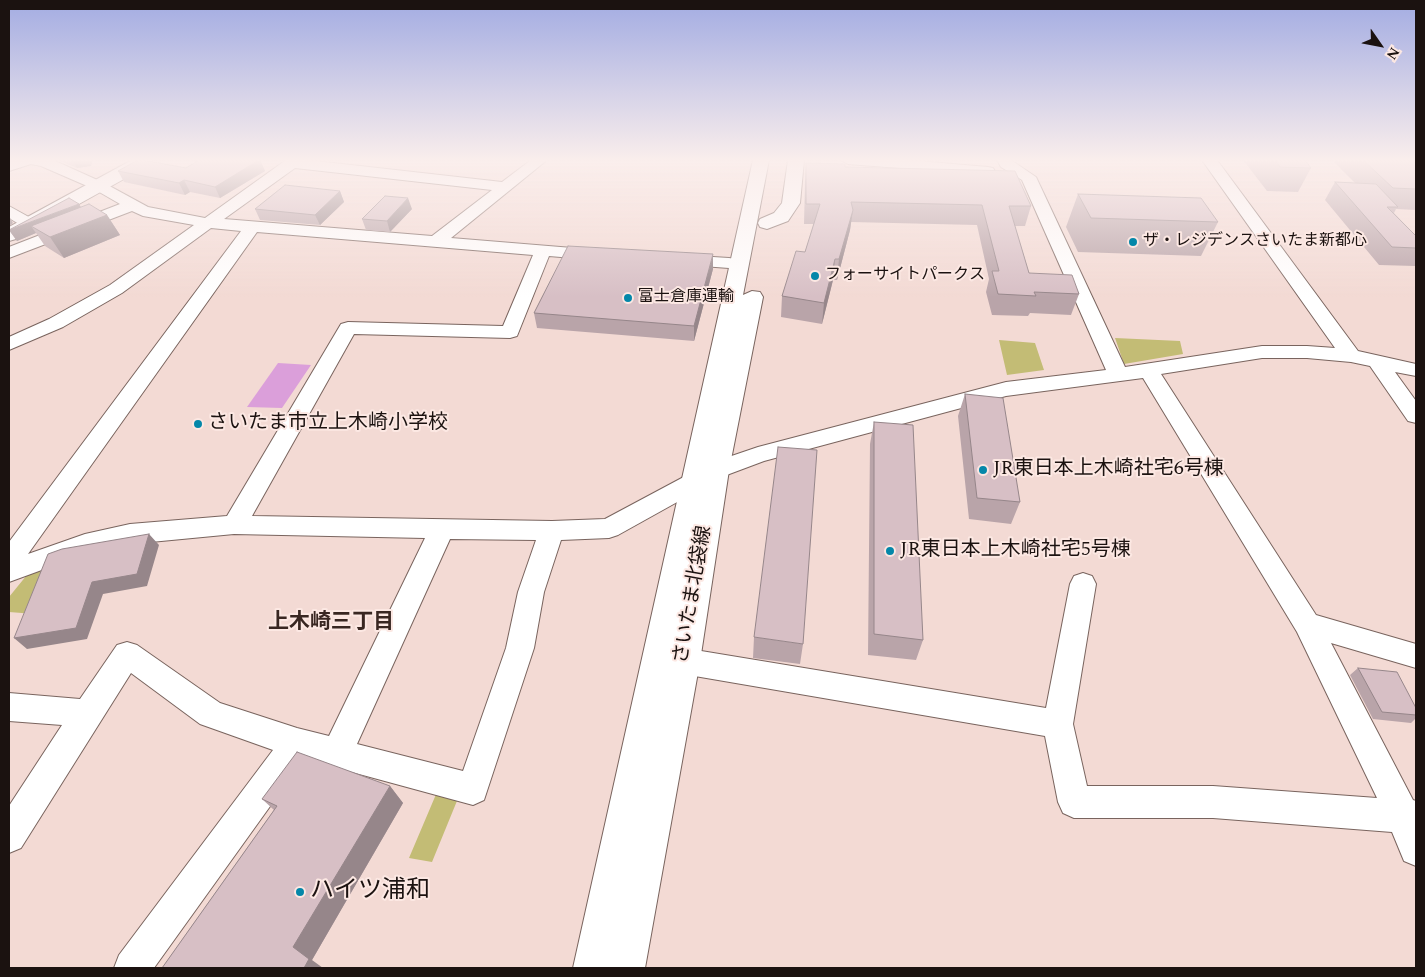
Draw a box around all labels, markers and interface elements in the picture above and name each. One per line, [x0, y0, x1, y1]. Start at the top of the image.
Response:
north arrow [1355, 20, 1405, 70]
text: N [1381, 43, 1405, 64]
place label: ザ・レジデンスさいたま新都心 [1143, 232, 1367, 252]
marker: ザ・レジデンスさいたま新都心 [1127, 236, 1139, 248]
place label: フォーサイトパークス [825, 266, 985, 286]
marker: フォーサイトパークス [809, 270, 821, 282]
place label: 富士倉庫運輸 [638, 288, 734, 308]
marker: 富士倉庫運輸 [622, 292, 634, 304]
place label: さいたま市立上木崎小学校 [208, 412, 448, 436]
marker: さいたま市立上木崎小学校 [192, 418, 204, 430]
place label: JR東日本上木崎社宅6号棟 [993, 458, 1224, 482]
marker: JR東日本上木崎社宅6号棟 [977, 464, 989, 476]
street label: さいたま北袋線 [670, 524, 718, 666]
place label: JR東日本上木崎社宅5号棟 [900, 539, 1131, 563]
marker: JR東日本上木崎社宅5号棟 [884, 545, 896, 557]
district label: 上木崎三丁目 [268, 611, 394, 637]
place label: ハイツ浦和 [310, 878, 430, 906]
marker: ハイツ浦和 [294, 886, 306, 898]

